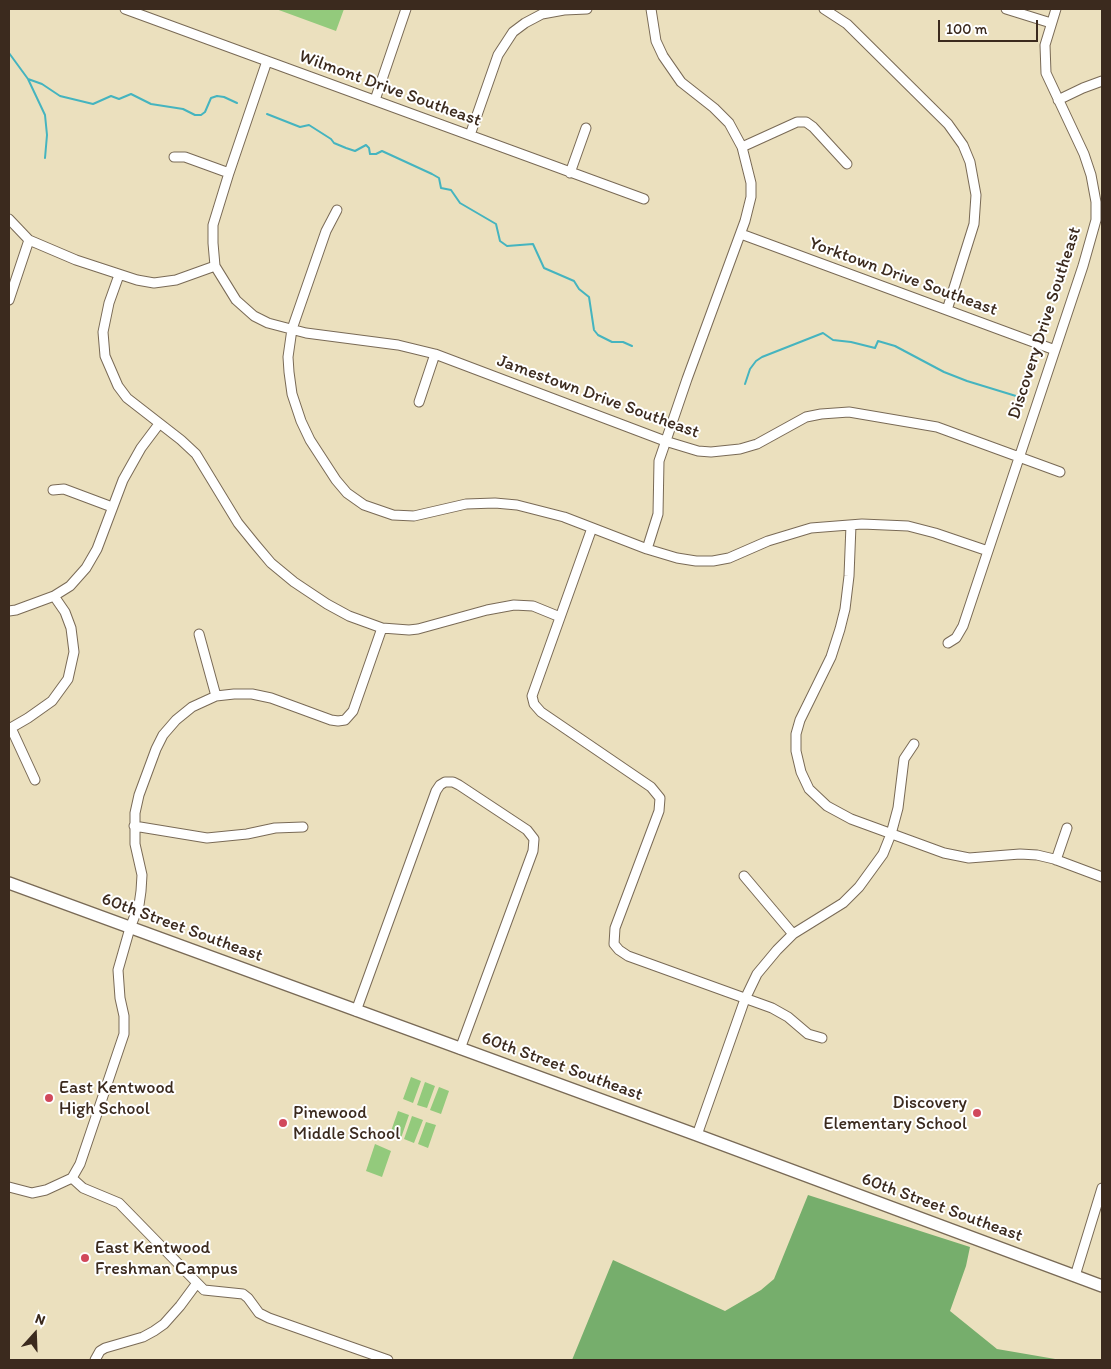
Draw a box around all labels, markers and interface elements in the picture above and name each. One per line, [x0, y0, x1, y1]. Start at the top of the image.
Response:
scale bar [941, 10, 1041, 42]
text: 100 m [946, 20, 987, 38]
street label: Wilmont Drive Southeast [296, 46, 484, 132]
street label: Discovery Drive Southeast [1004, 224, 1086, 422]
street label: Yorktown Drive Southeast [806, 233, 1000, 321]
street label: Jamestown Drive Southeast [494, 350, 702, 444]
street label: 60th Street Southeast [98, 889, 266, 967]
street label: 60th Street Southeast [478, 1028, 646, 1106]
place label: East Kentwood High School [59, 1077, 174, 1120]
marker: East Kentwood High School [43, 1092, 55, 1104]
place label: Discovery Elementary School [823, 1092, 967, 1134]
place label: Pinewood Middle School [293, 1102, 400, 1144]
marker: Discovery Elementary School [971, 1107, 983, 1119]
marker: Pinewood Middle School [277, 1117, 289, 1129]
street label: 60th Street Southeast [858, 1169, 1026, 1247]
place label: East Kentwood Freshman Campus [95, 1237, 238, 1280]
marker: East Kentwood Freshman Campus [79, 1252, 91, 1264]
north arrow [10, 1309, 60, 1359]
text: N [33, 1310, 48, 1329]

